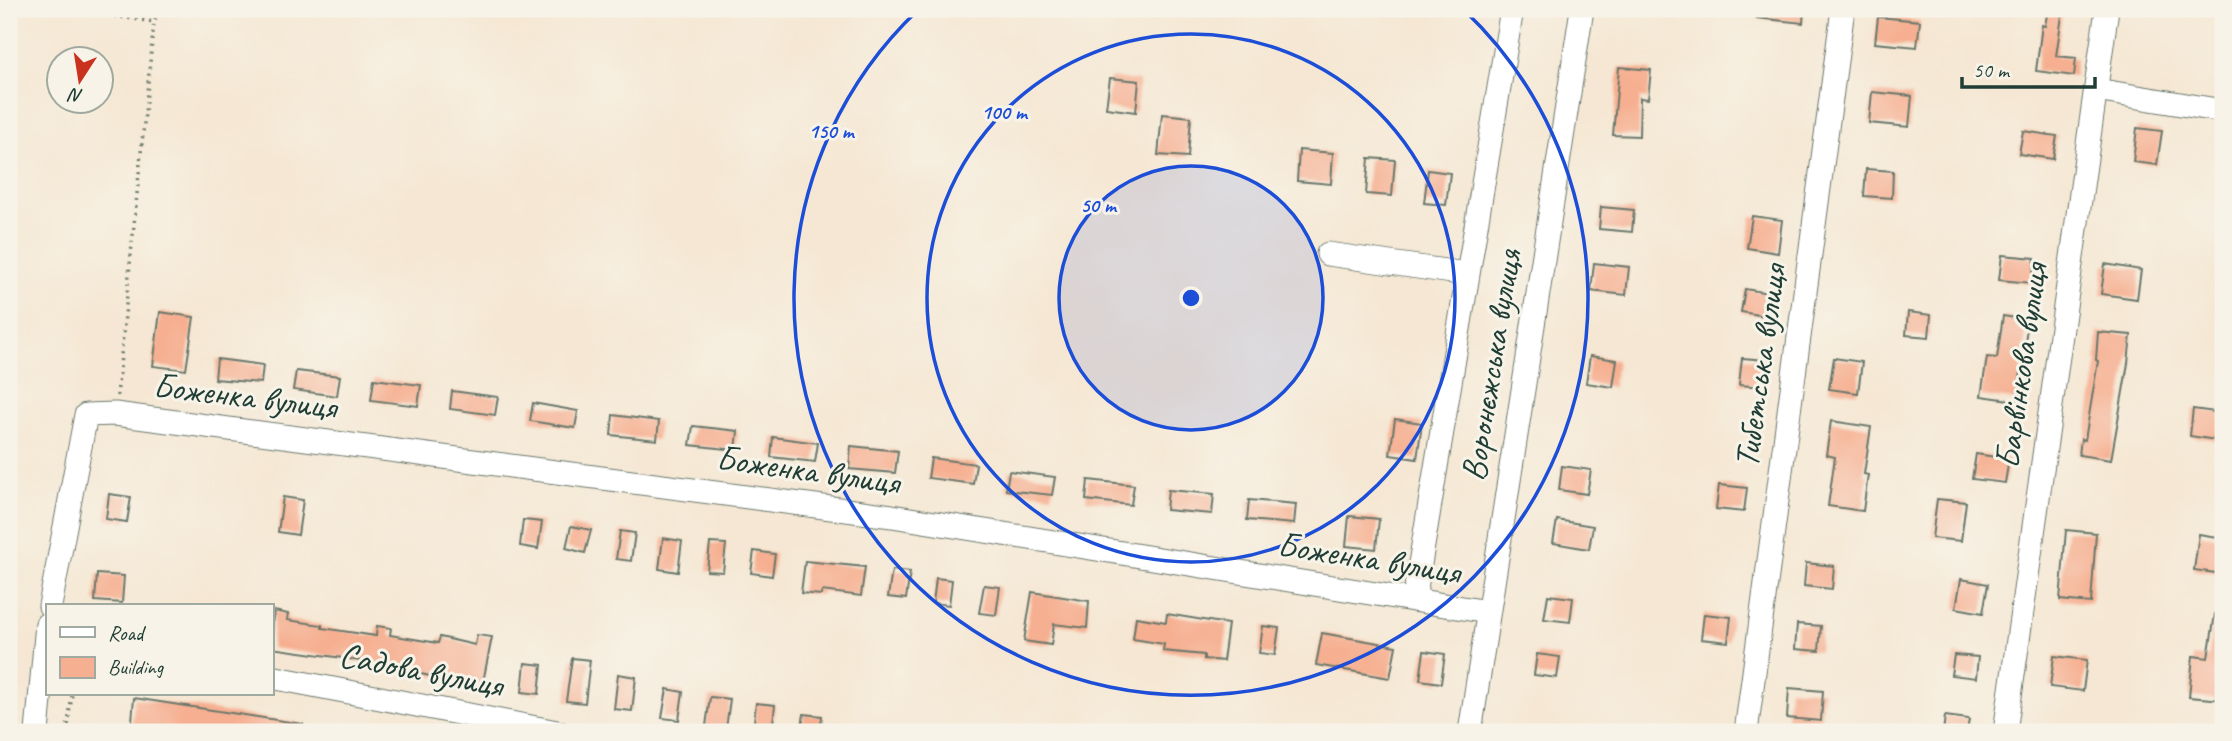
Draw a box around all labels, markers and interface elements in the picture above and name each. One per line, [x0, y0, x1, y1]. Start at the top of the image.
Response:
north arrow [46, 46, 116, 116]
scale bar [1962, 46, 2096, 90]
text: 50 m [1973, 57, 2011, 83]
text: N [65, 82, 85, 109]
text: 100 m [981, 99, 1029, 125]
text: 150 m [808, 118, 856, 144]
text: 50 m [1080, 192, 1118, 218]
street label: Воронєжська вулиця [1450, 245, 1532, 484]
street label: Тибетська вулиця [1723, 259, 1797, 470]
street label: Барвінкова вулиця [1984, 259, 2058, 471]
centre of rings [1179, 286, 1203, 310]
street label: Боженка вулиця [151, 362, 342, 430]
street label: Боженка вулиця [714, 435, 905, 506]
street label: Боженка вулиця [1275, 521, 1466, 595]
legend [46, 604, 273, 696]
text: Road [108, 620, 147, 646]
street label: Садова вулиця [336, 632, 509, 708]
text: Building [108, 654, 165, 680]

